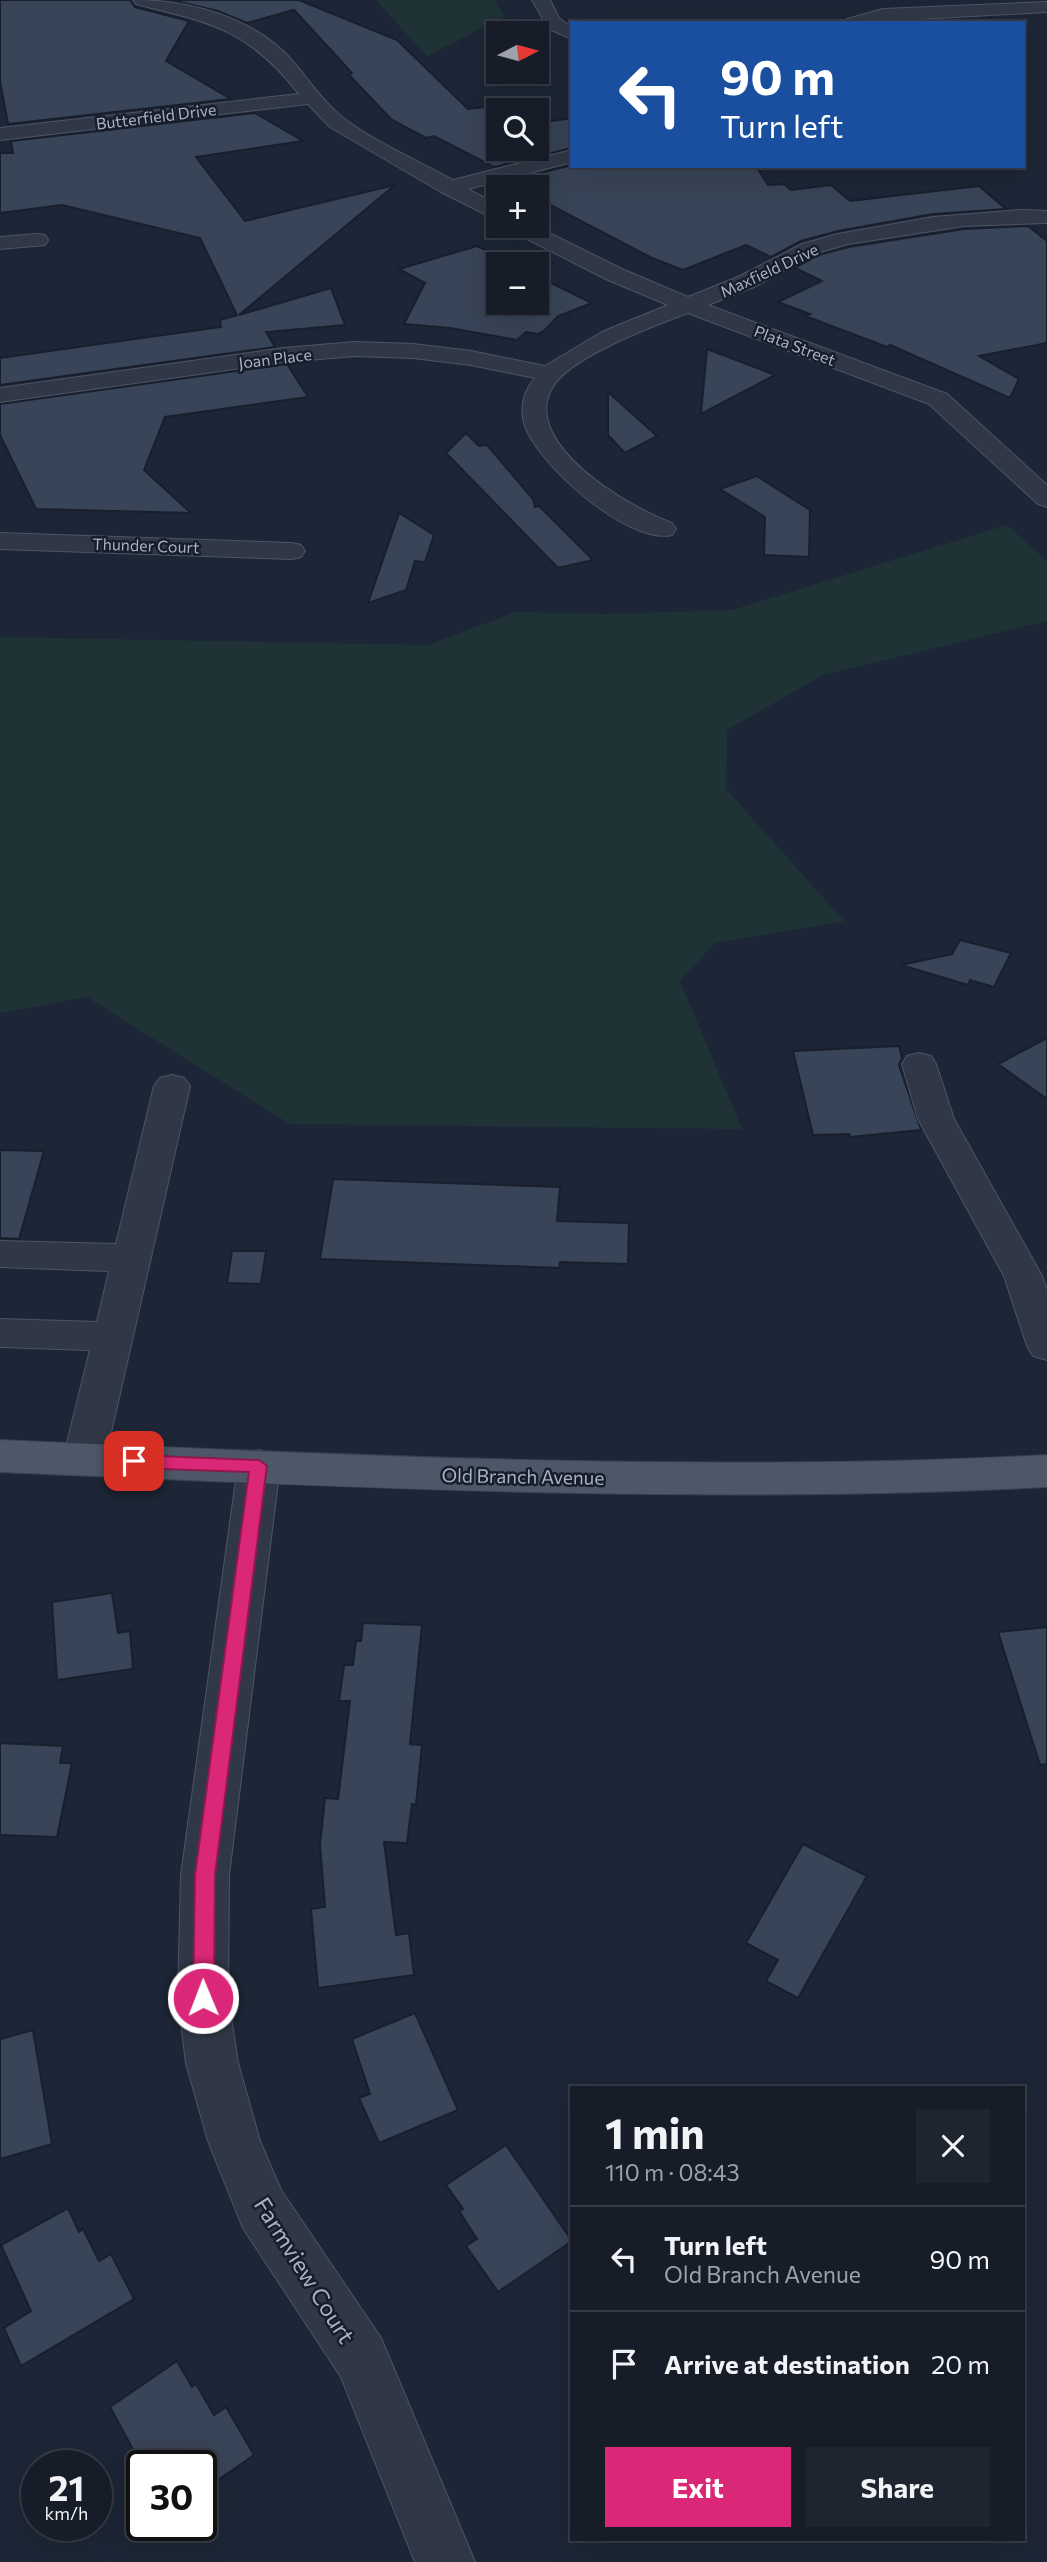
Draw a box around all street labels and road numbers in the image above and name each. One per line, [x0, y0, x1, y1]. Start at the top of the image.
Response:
street label: Butterfield Drive [95, 99, 217, 133]
street label: Maxfield Drive [717, 239, 821, 301]
street label: Plata Street [752, 321, 839, 369]
street label: Joan Place [237, 344, 313, 372]
street label: Thunder Court [92, 534, 200, 556]
street label: Old Branch Avenue [441, 1463, 605, 1489]
street label: Farmview Court [249, 2192, 361, 2348]

